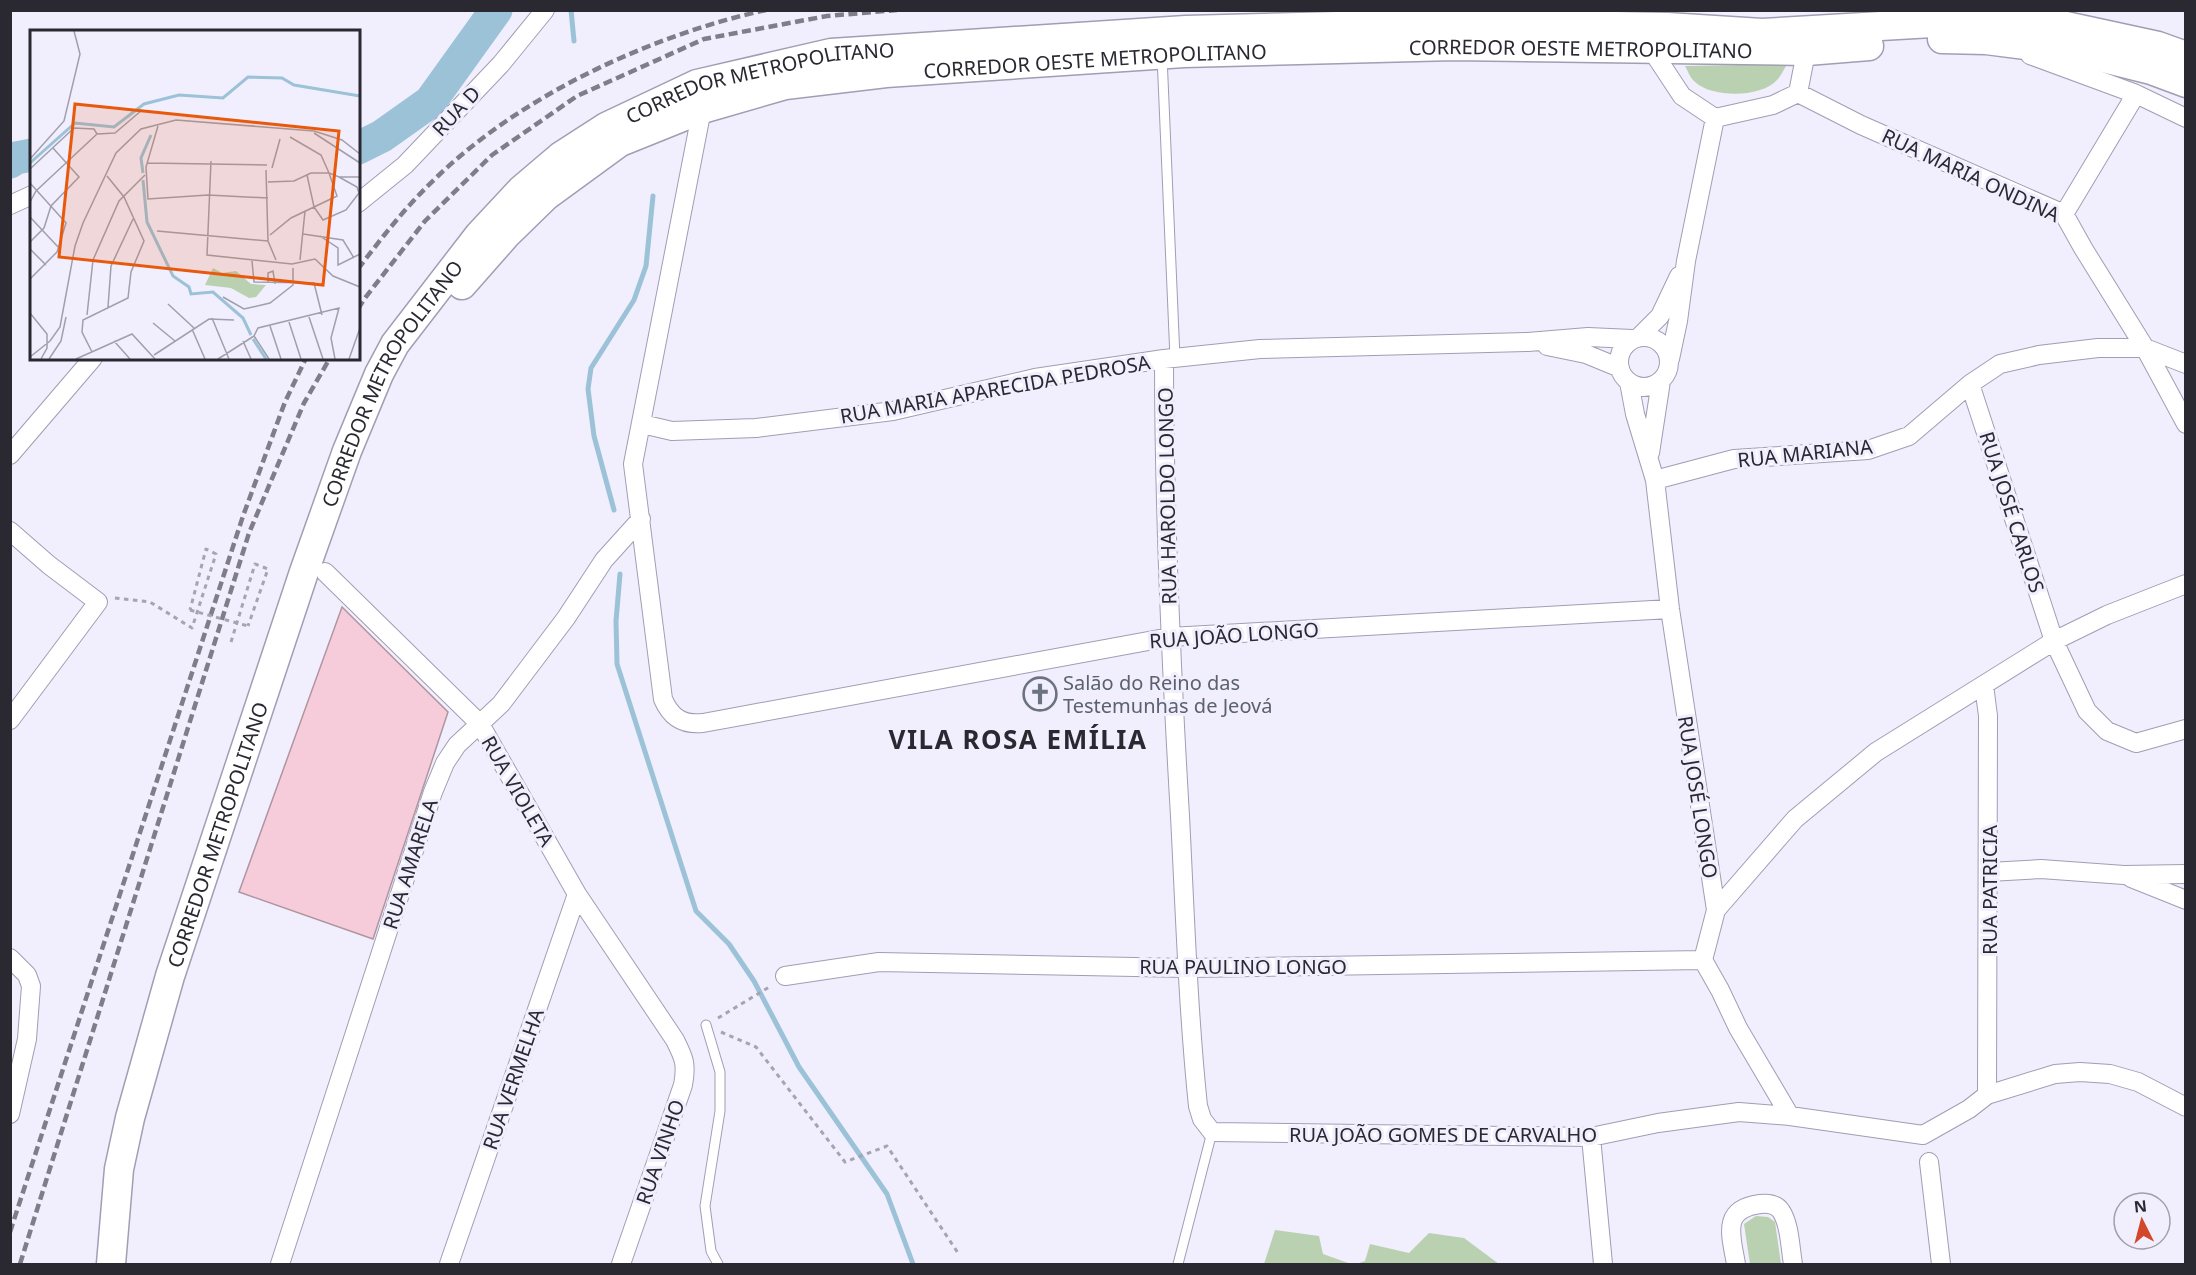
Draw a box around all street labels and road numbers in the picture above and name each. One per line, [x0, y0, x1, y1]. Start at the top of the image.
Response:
street label: CORREDOR OESTE METROPOLITANO [1408, 32, 1753, 64]
street label: CORREDOR METROPOLITANO [621, 35, 895, 129]
street label: CORREDOR OESTE METROPOLITANO [923, 37, 1267, 84]
street label: RUA D [426, 80, 486, 142]
street label: RUA MARIA ONDINA [1878, 122, 2064, 228]
street label: CORREDOR METROPOLITANO [315, 254, 468, 511]
street label: RUA MARIA APARECIDA PEDROSA [838, 348, 1152, 430]
street label: RUA HAROLDO LONGO [1152, 387, 1182, 605]
street label: RUA JOSÉ CARLOS [1973, 428, 2051, 596]
street label: RUA MARIANA [1736, 432, 1874, 474]
street label: RUA JOÃO LONGO [1148, 616, 1320, 654]
street label: CORREDOR METROPOLITANO [160, 698, 274, 971]
street label: RUA JOSÉ LONGO [1672, 714, 1724, 880]
street label: RUA VIOLETA [475, 731, 561, 851]
street label: RUA AMARELA [376, 795, 444, 933]
street label: RUA PATRICIA [1976, 825, 2003, 955]
street label: RUA PAULINO LONGO [1139, 953, 1347, 980]
street label: RUA VERMELHA [476, 1005, 550, 1153]
street label: RUA VINHO [629, 1096, 691, 1208]
street label: RUA JOÃO GOMES DE CARVALHO [1289, 1121, 1597, 1148]

